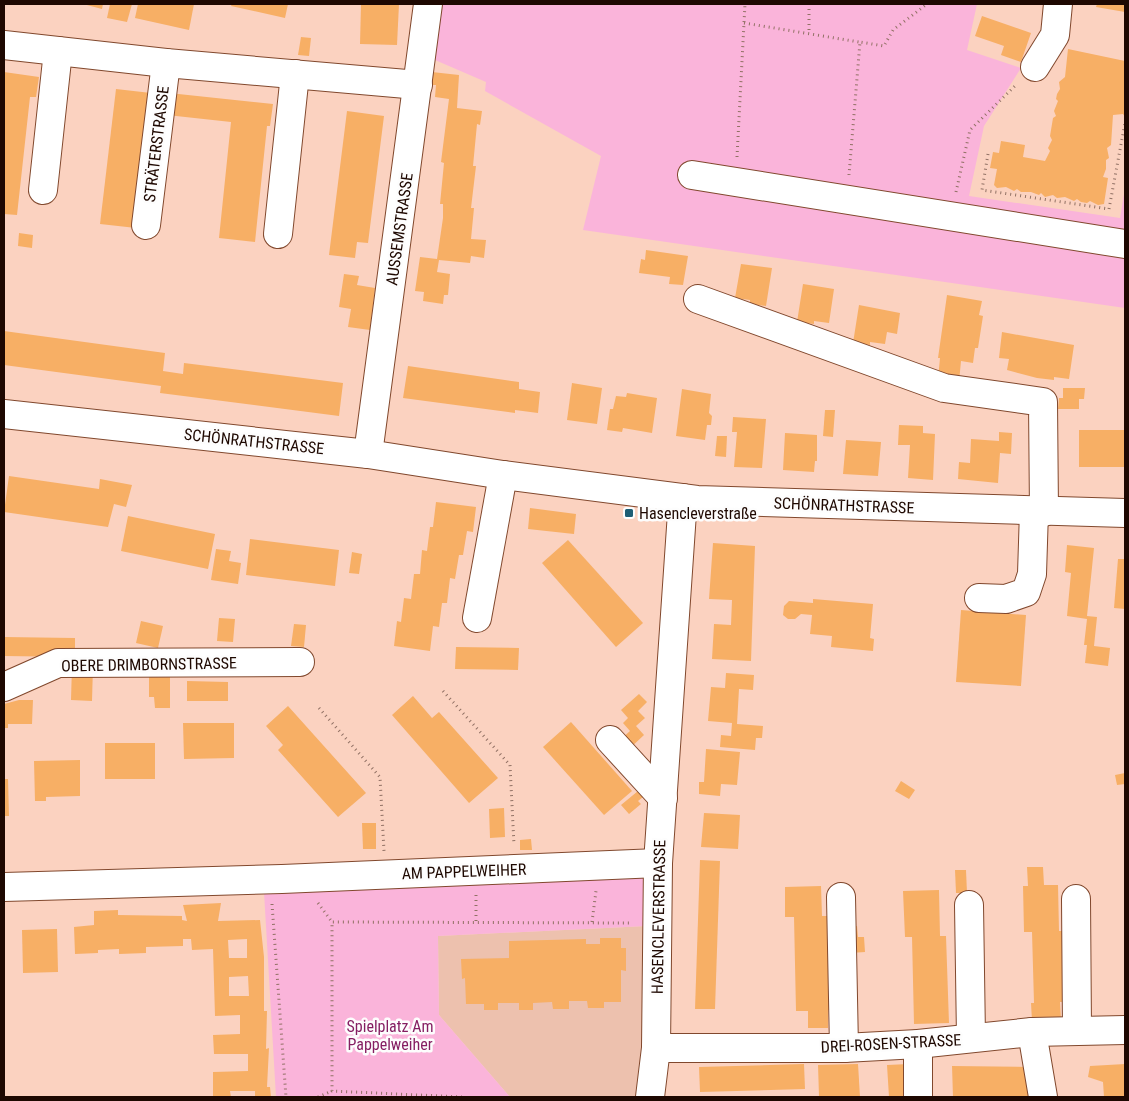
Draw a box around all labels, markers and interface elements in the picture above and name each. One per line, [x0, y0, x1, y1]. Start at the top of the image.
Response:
street label: STRÄTERSTRASSE [140, 85, 173, 203]
street label: AUSSEMSTRASSE [382, 171, 417, 287]
street label: SCHÖNRATHSTRASSE [183, 425, 325, 458]
street label: SCHÖNRATHSTRASSE [773, 494, 915, 517]
place label: Hasencleverstraße [639, 504, 757, 523]
marker: Hasencleverstraße [623, 507, 635, 519]
street label: OBERE DRIMBORNSTRASSE [61, 653, 237, 676]
street label: HASENCLEVERSTRASSE [648, 840, 669, 994]
street label: AM PAPPELWEIHER [401, 860, 527, 883]
park label: Spielplatz Am Pappelweiher [347, 1017, 433, 1054]
street label: DREI-ROSEN-STRASSE [820, 1030, 962, 1057]

